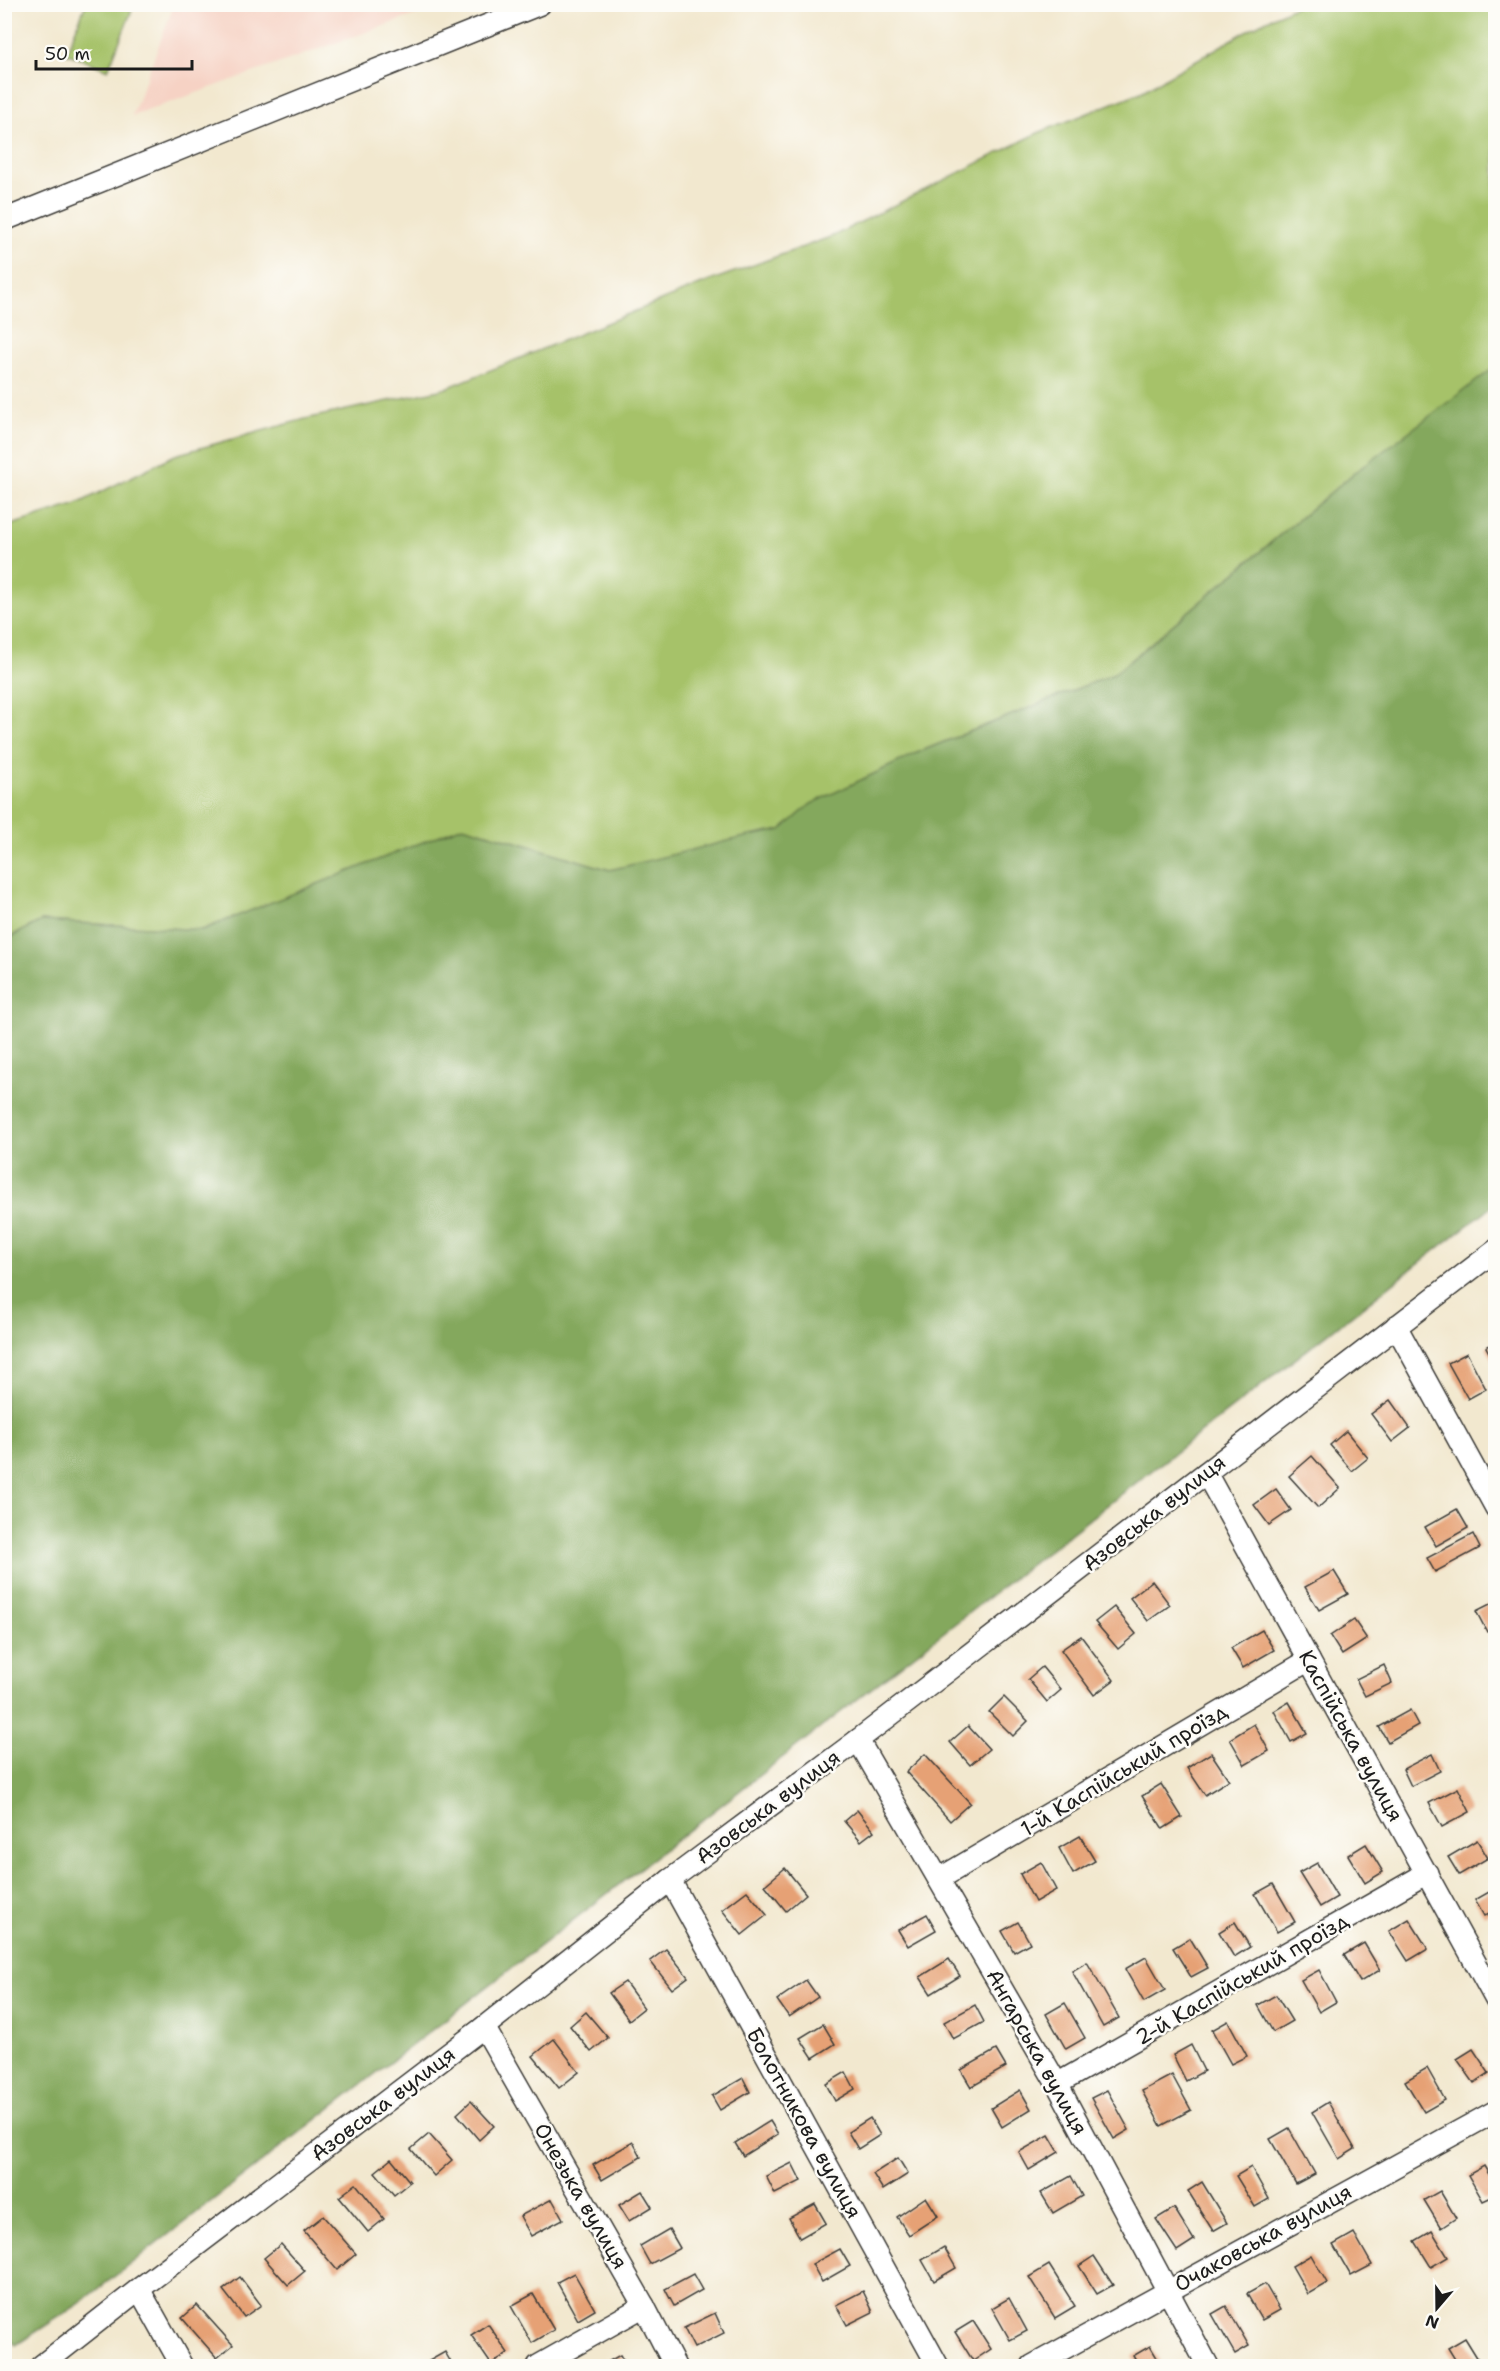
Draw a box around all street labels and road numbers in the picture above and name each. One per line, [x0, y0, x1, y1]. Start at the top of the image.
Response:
street label: Азовська вулиця [1077, 1448, 1231, 1578]
street label: Каспійська вулиця [1292, 1645, 1410, 1827]
street label: 1-й Каспійський проїзд [1015, 1697, 1233, 1843]
street label: Азовська вулиця [690, 1743, 846, 1871]
street label: 2-й Каспійський проїзд [1130, 1906, 1354, 2052]
street label: Ангарська вулиця [980, 1964, 1094, 2140]
street label: Болотникова вулиця [740, 2023, 868, 2223]
street label: Азовська вулиця [305, 2040, 461, 2168]
street label: Онезька вулиця [528, 2118, 634, 2274]
street label: Очаковська вулиця [1169, 2178, 1357, 2298]

